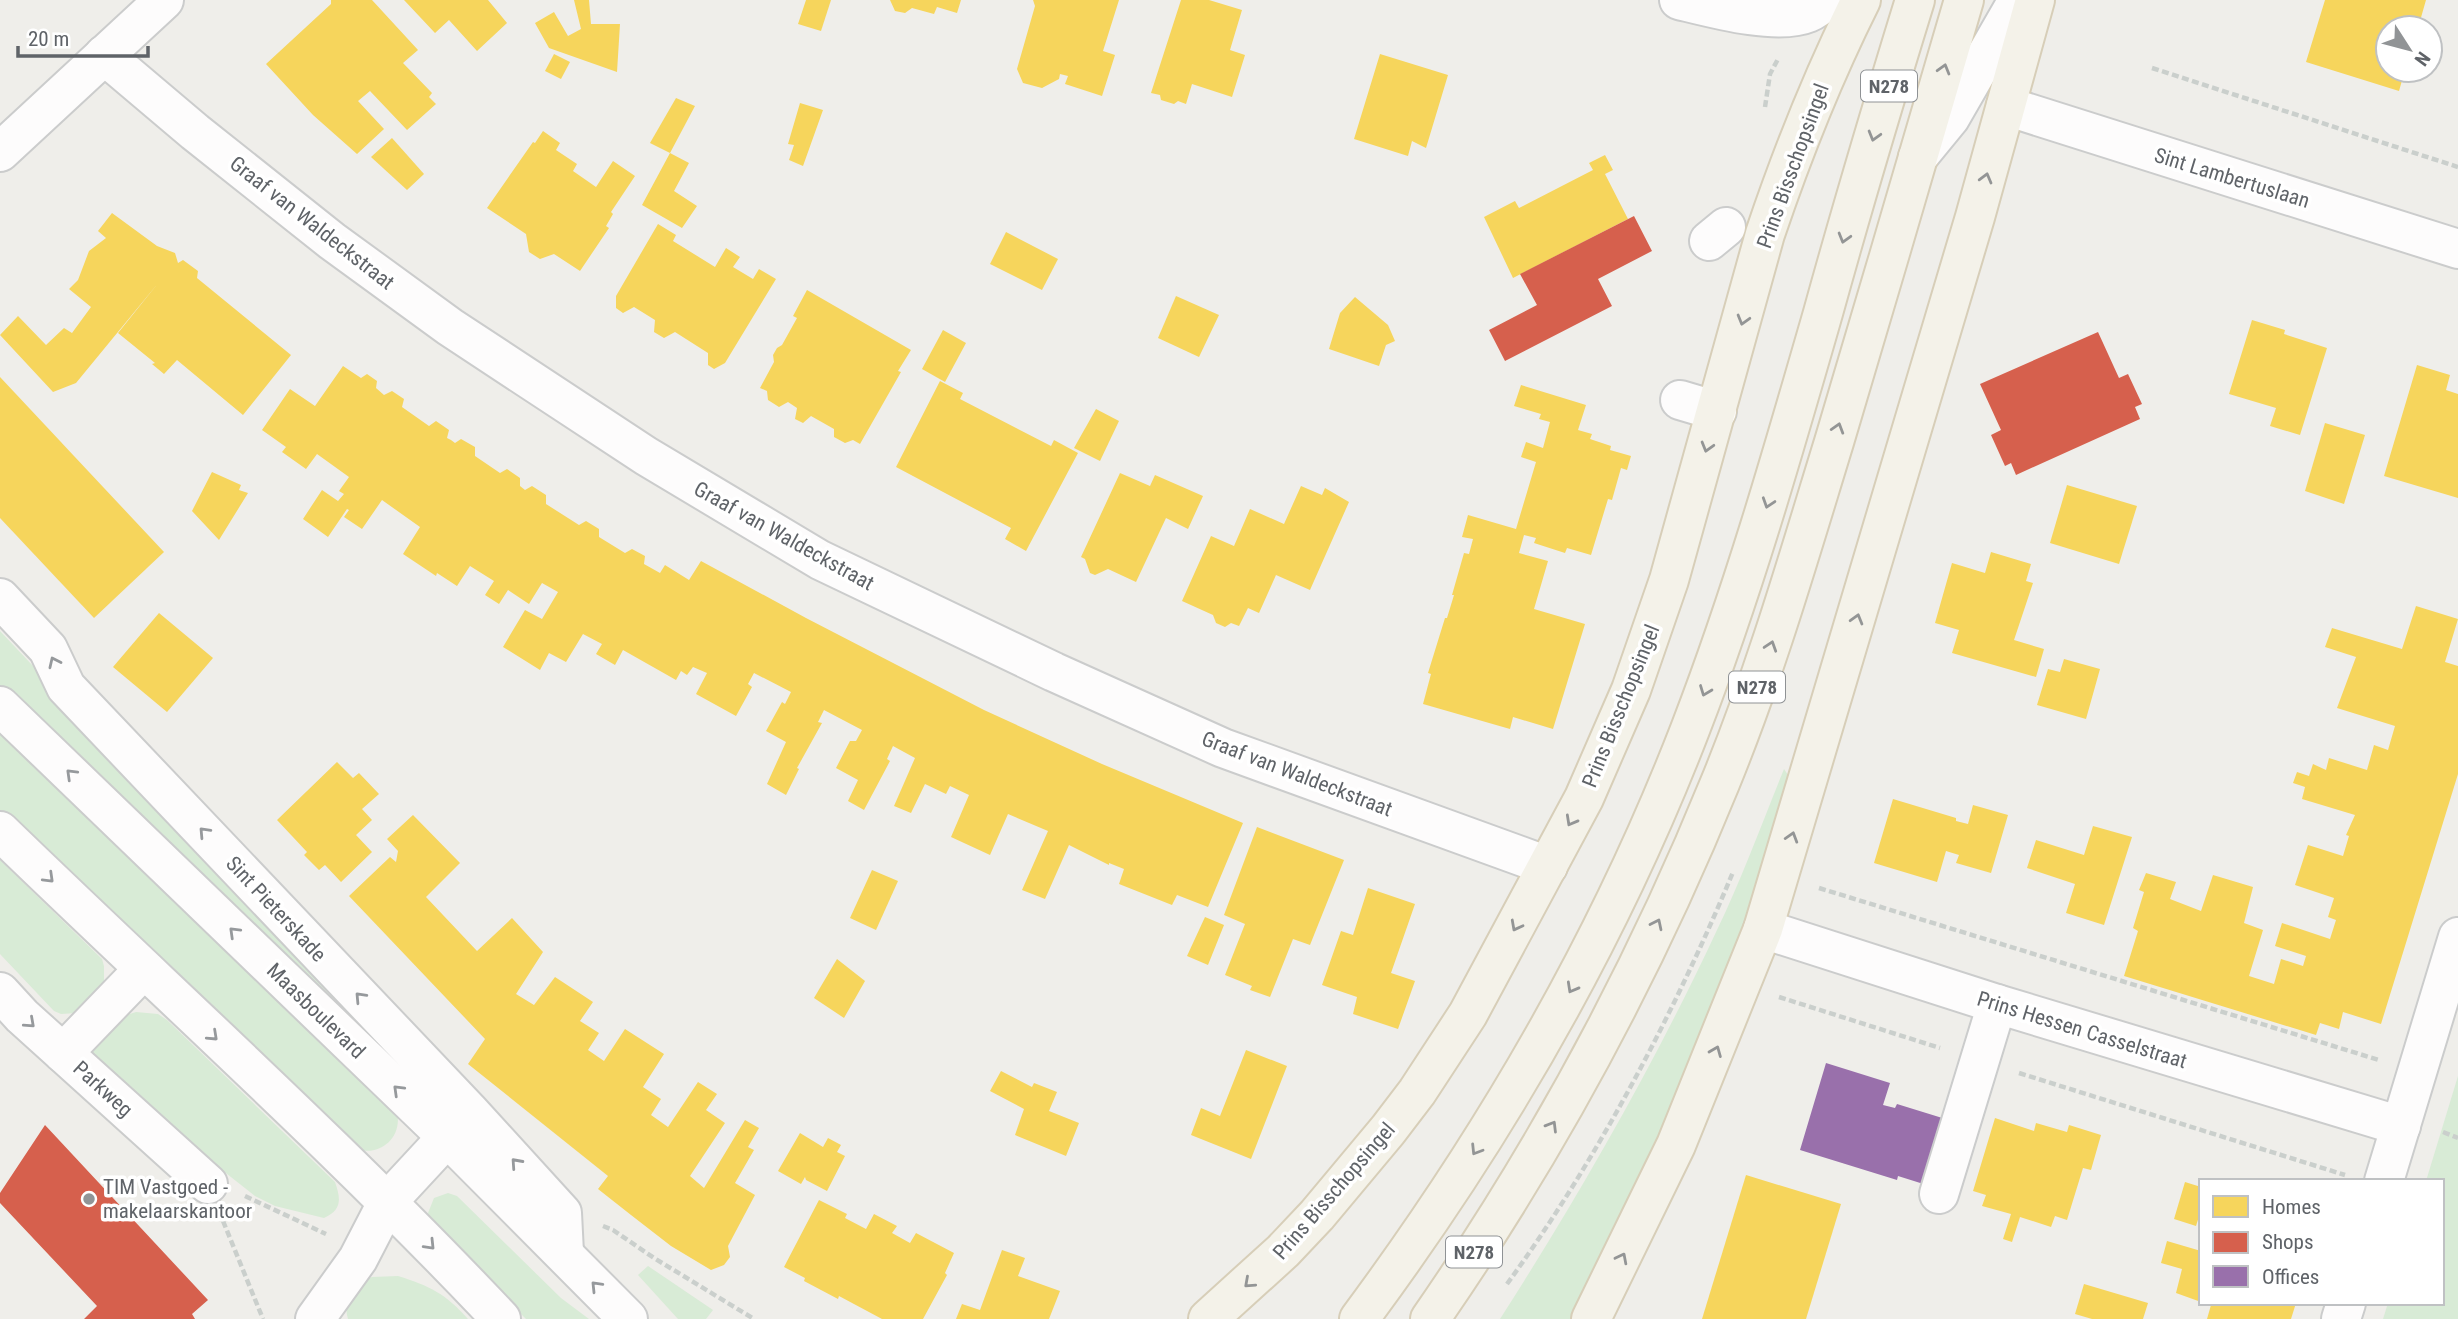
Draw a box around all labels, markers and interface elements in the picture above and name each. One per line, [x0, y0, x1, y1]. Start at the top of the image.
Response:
scale bar [18, 14, 147, 58]
north arrow [2374, 14, 2444, 84]
text: 20 m [28, 27, 69, 51]
text: N [2410, 47, 2435, 70]
one-way arrow [1935, 63, 1950, 75]
road number: N278 [1861, 71, 1917, 102]
street label: Prins Bisschopsingel [1752, 81, 1834, 251]
one-way arrow [1867, 129, 1882, 141]
street label: Sint Lambertuslaan [2152, 143, 2312, 213]
street label: Graaf van Waldeckstraat [225, 151, 399, 295]
one-way arrow [1978, 172, 1992, 184]
one-way arrow [1838, 231, 1853, 243]
one-way arrow [1736, 313, 1751, 325]
one-way arrow [1829, 423, 1844, 435]
one-way arrow [1700, 440, 1715, 452]
street label: Graaf van Waldeckstraat [690, 477, 878, 595]
one-way arrow [1762, 497, 1776, 509]
one-way arrow [1849, 613, 1864, 625]
street label: Prins Bisschopsingel [1577, 621, 1665, 791]
one-way arrow [1763, 640, 1777, 652]
one-way arrow [48, 657, 62, 669]
road number: N278 [1729, 672, 1785, 702]
one-way arrow [1699, 684, 1713, 696]
street label: Graaf van Waldeckstraat [1198, 727, 1396, 821]
one-way arrow [66, 769, 79, 782]
one-way arrow [1566, 814, 1580, 826]
one-way arrow [199, 827, 212, 840]
one-way arrow [1784, 831, 1799, 843]
street label: Sint Pieterskade [221, 851, 331, 967]
one-way arrow [41, 870, 54, 883]
one-way arrow [1511, 919, 1524, 932]
one-way arrow [1648, 919, 1662, 931]
one-way arrow [229, 927, 242, 940]
street label: Maasboulevard [262, 958, 370, 1064]
one-way arrow [1567, 981, 1580, 993]
street label: Prins Hessen Casselstraat [1974, 987, 2190, 1073]
one-way arrow [356, 992, 369, 1005]
one-way arrow [22, 1015, 35, 1027]
one-way arrow [205, 1027, 218, 1040]
one-way arrow [1707, 1046, 1721, 1058]
street label: Parkweg [68, 1056, 138, 1122]
one-way arrow [393, 1085, 406, 1098]
street label: Prins Bisschopsingel [1268, 1118, 1400, 1264]
one-way arrow [1543, 1120, 1556, 1133]
one-way arrow [1471, 1143, 1484, 1156]
one-way arrow [512, 1158, 524, 1171]
place label: TIM Vastgoed - makelaarskantoor [103, 1175, 252, 1223]
legend [2199, 1179, 2444, 1305]
marker: TIM Vastgoed - makelaarskantoor [81, 1191, 97, 1207]
text: Homes [2262, 1195, 2321, 1219]
text: Shops [2262, 1230, 2314, 1254]
road number: N278 [1446, 1236, 1502, 1268]
one-way arrow [422, 1237, 435, 1250]
one-way arrow [1613, 1253, 1627, 1265]
text: Offices [2262, 1265, 2319, 1289]
one-way arrow [1244, 1275, 1257, 1287]
one-way arrow [592, 1282, 604, 1294]

